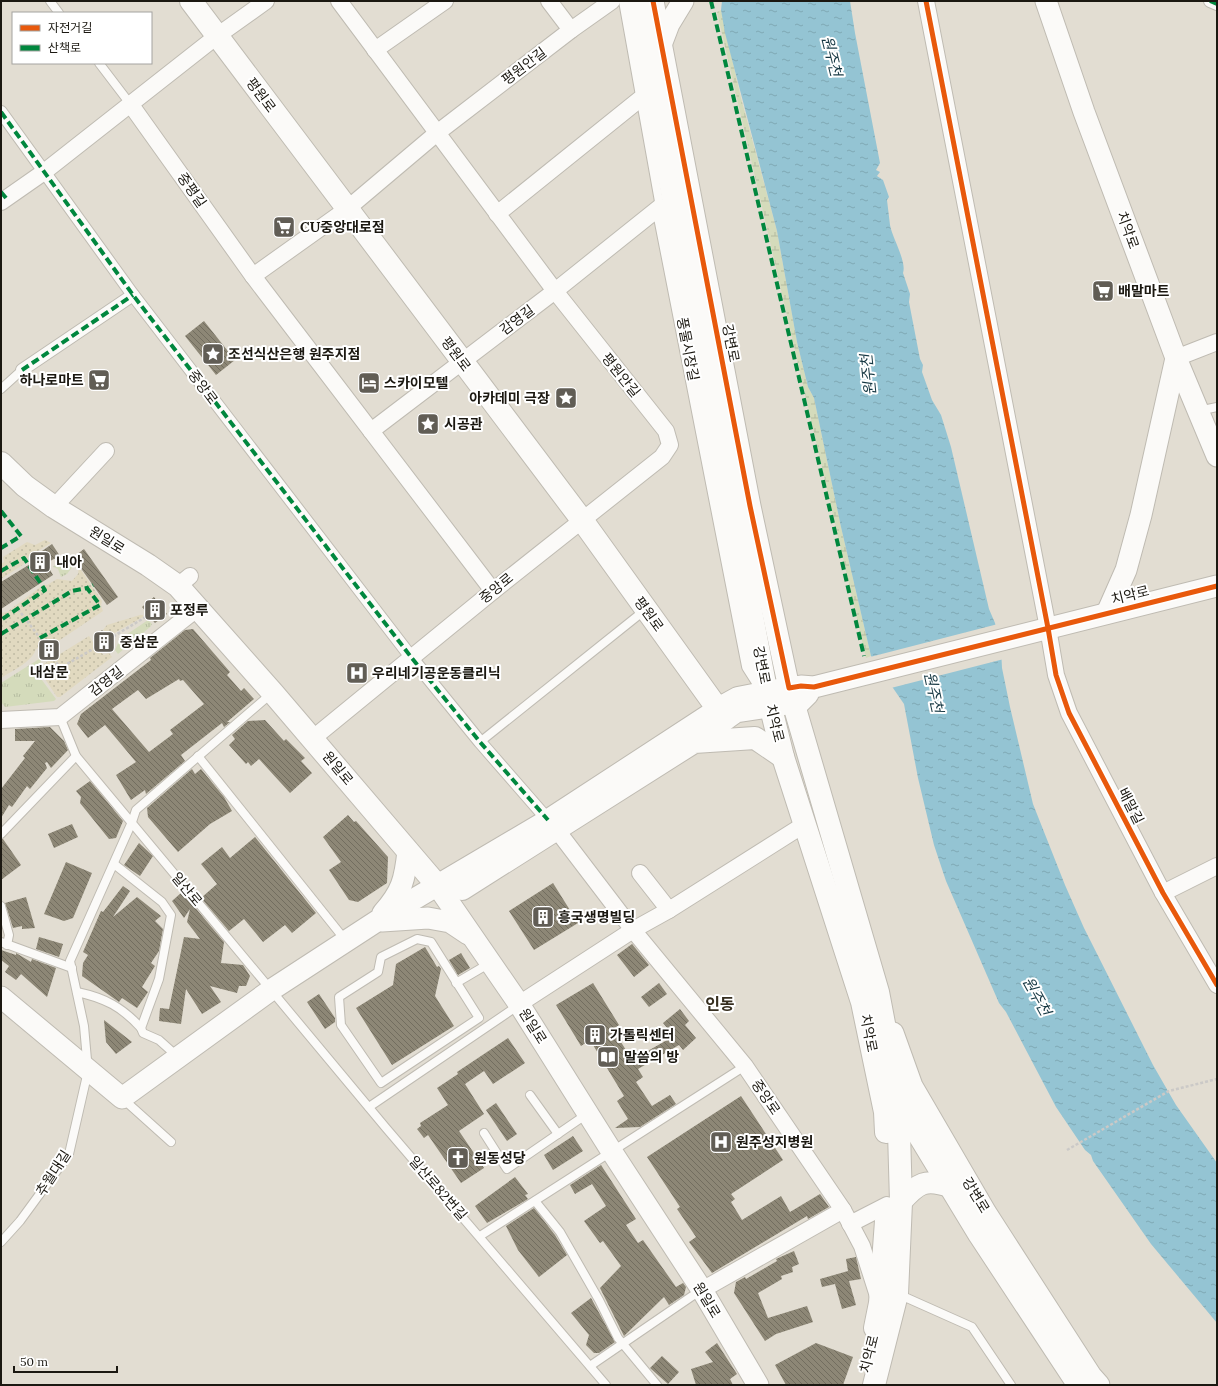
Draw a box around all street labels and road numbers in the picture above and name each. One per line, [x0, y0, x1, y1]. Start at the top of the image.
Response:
street label: 평원안길 [498, 43, 550, 89]
street label: 평원로 [242, 74, 280, 116]
street label: 중평길 [174, 169, 210, 211]
street label: 치악로 [1113, 209, 1143, 251]
street label: 감영길 [496, 301, 538, 339]
street label: 풍물시장길 [673, 316, 703, 382]
street label: 강변로 [718, 322, 744, 364]
street label: 평원로 [437, 333, 475, 375]
street label: 평원안길 [598, 349, 644, 401]
street label: 중앙로 [184, 366, 222, 408]
street label: 원일로 [86, 522, 128, 558]
street label: 중앙로 [475, 569, 517, 607]
street label: 치악로 [1109, 582, 1151, 608]
street label: 평원로 [630, 593, 668, 635]
street label: 강변로 [749, 644, 775, 686]
street label: 감영길 [85, 662, 127, 700]
street label: 치악로 [762, 702, 788, 744]
street label: 원일로 [319, 747, 357, 789]
street label: 배말길 [1114, 785, 1148, 827]
street label: 일산로 [168, 868, 206, 910]
street label: 원일로 [515, 1005, 551, 1047]
street label: 치악로 [856, 1012, 882, 1054]
street label: 중앙로 [748, 1076, 784, 1118]
street label: 추월대길 [31, 1146, 75, 1200]
street label: 일산로82번길 [405, 1152, 471, 1224]
street label: 강변로 [958, 1174, 994, 1216]
street label: 원일로 [689, 1279, 725, 1321]
street label: 치악로 [856, 1333, 882, 1375]

